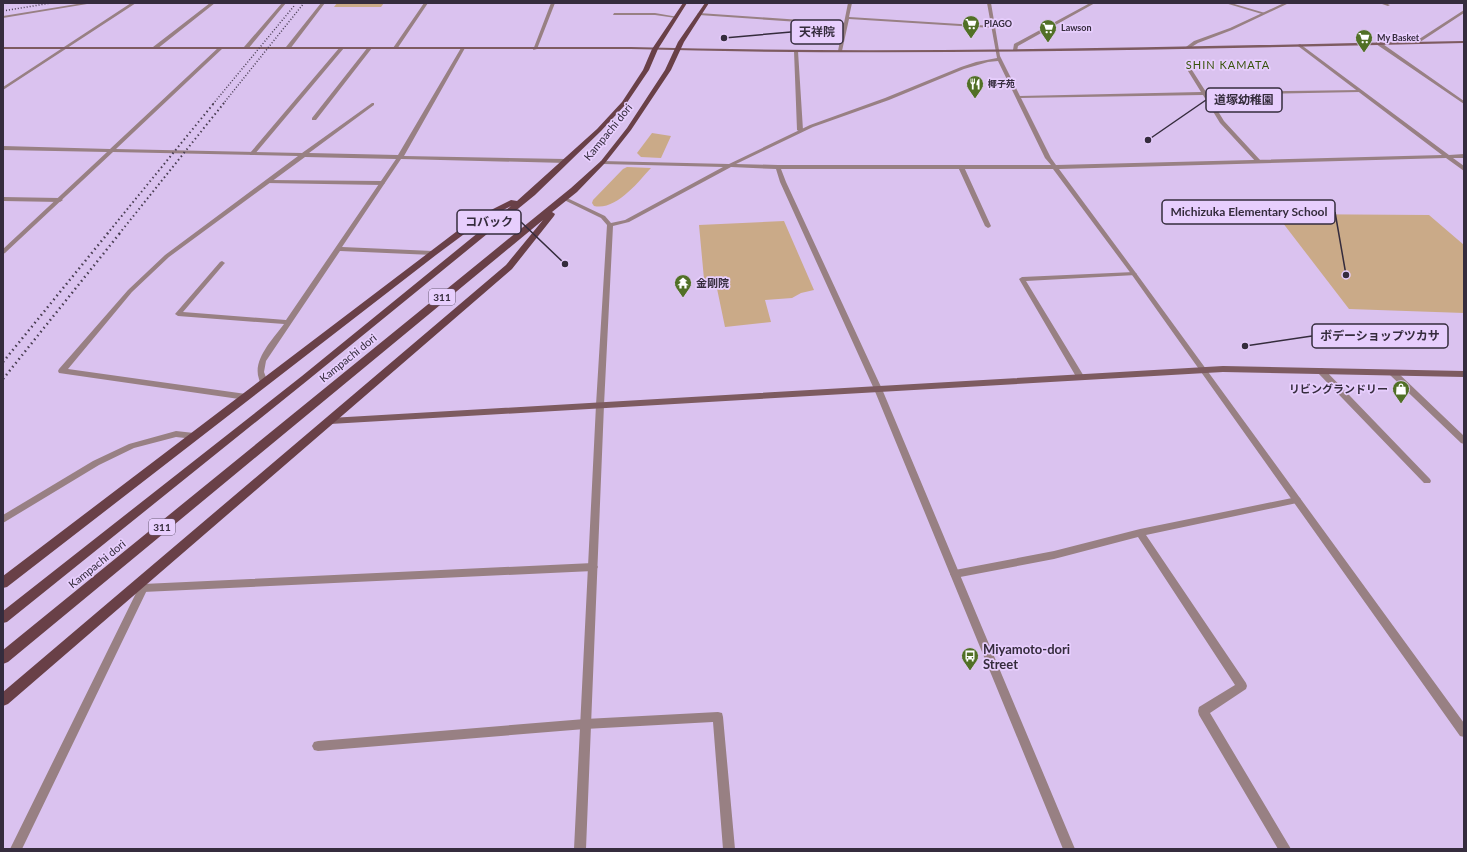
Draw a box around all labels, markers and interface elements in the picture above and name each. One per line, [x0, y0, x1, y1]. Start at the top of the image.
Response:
supermarket icon: PIAGO [961, 14, 981, 39]
place label: PIAGO [984, 18, 1012, 29]
supermarket icon: Lawson [1038, 18, 1058, 43]
callout: 天祥院 [791, 20, 843, 44]
place label: Lawson [1061, 22, 1092, 33]
text: 天祥院 [799, 24, 835, 39]
supermarket icon: My Basket [1354, 28, 1374, 53]
place label: My Basket [1377, 32, 1420, 43]
district label: SHIN KAMATA [1186, 58, 1270, 71]
restaurant icon: 椰子苑 [965, 74, 985, 99]
place label: 椰子苑 [987, 78, 1015, 89]
callout: 道塚幼稚園 [1206, 88, 1282, 112]
text: 道塚幼稚園 [1214, 92, 1274, 107]
street label: Kampachi dori [581, 100, 635, 163]
callout: Michizuka Elementary School [1162, 200, 1335, 224]
text: Michizuka Elementary School [1171, 204, 1327, 219]
callout: コバック [457, 210, 521, 234]
text: コバック [465, 214, 513, 229]
temple icon: 金剛院 [673, 273, 693, 298]
place label: 金剛院 [696, 276, 729, 289]
road number: 311 [429, 289, 455, 305]
callout: ボデーショップツカサ [1312, 324, 1448, 348]
text: ボデーショップツカサ [1320, 328, 1440, 343]
street label: Kampachi dori [317, 331, 379, 384]
shop icon: リビングランドリー [1391, 379, 1411, 404]
place label: リビングランドリー [1289, 382, 1388, 395]
road number: 311 [149, 519, 175, 535]
street label: Kampachi dori [66, 537, 128, 590]
place label: Miyamoto-dori Street [983, 641, 1070, 672]
bus stop icon: Miyamoto-dori Street [960, 646, 980, 671]

